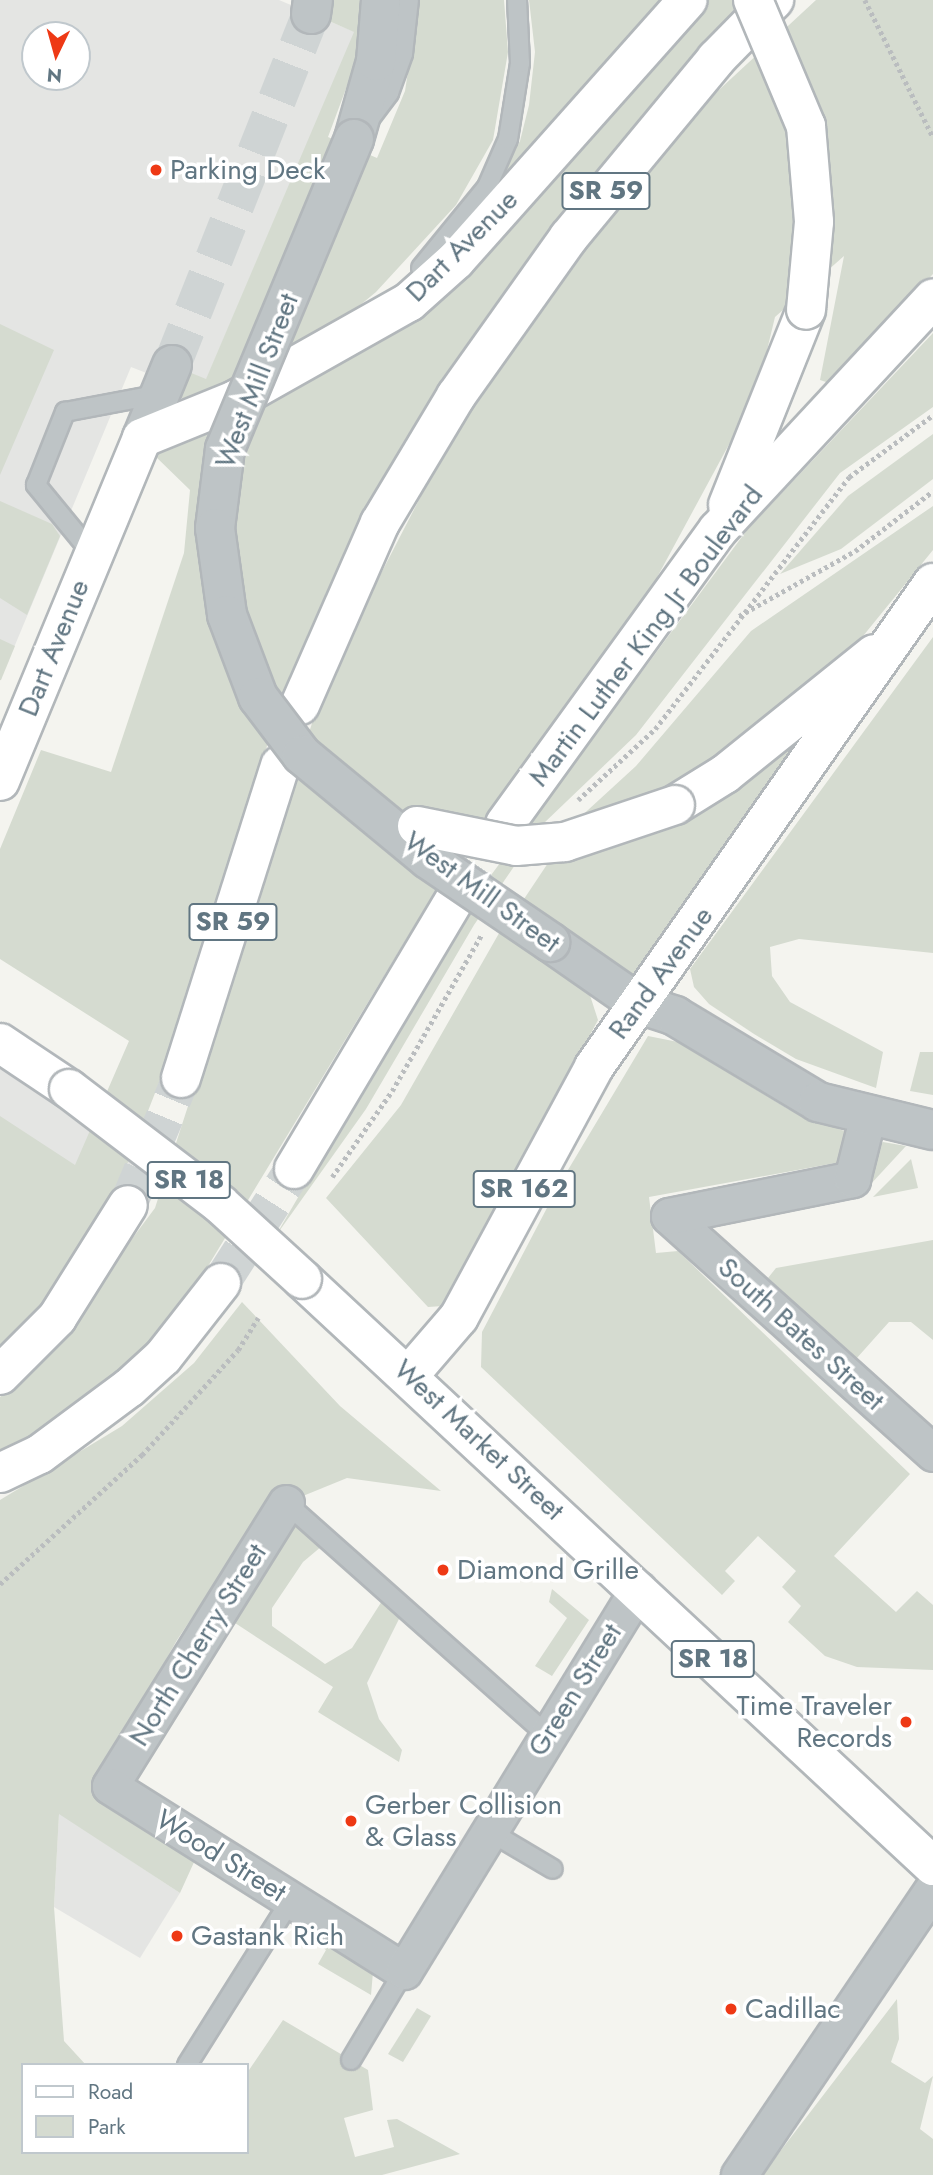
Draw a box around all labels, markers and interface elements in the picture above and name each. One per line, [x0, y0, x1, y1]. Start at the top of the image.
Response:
north arrow [21, 21, 91, 91]
text: N [46, 61, 63, 90]
place label: Parking Deck [170, 153, 325, 187]
marker: Parking Deck [148, 162, 164, 178]
road number: SR 59 [560, 168, 652, 214]
street label: Dart Avenue [399, 183, 525, 309]
street label: West Mill Street [208, 289, 306, 473]
street label: Martin Luther King Jr Boulevard [522, 479, 770, 793]
street label: Dart Avenue [11, 575, 97, 721]
street label: West Mill Street [398, 824, 566, 960]
road number: SR 59 [188, 900, 278, 945]
street label: Rand Avenue [602, 900, 720, 1046]
road number: SR 18 [145, 1158, 233, 1203]
road number: SR 162 [472, 1166, 576, 1212]
street label: South Bates Street [711, 1251, 891, 1417]
street label: West Market Street [387, 1353, 571, 1527]
street label: North Cherry Street [122, 1538, 274, 1752]
place label: Diamond Grille [457, 1553, 639, 1587]
marker: Diamond Grille [435, 1562, 451, 1578]
street label: Green Street [521, 1618, 629, 1762]
road number: SR 18 [669, 1636, 757, 1682]
place label: Time Traveler Records [737, 1689, 892, 1755]
marker: Time Traveler Records [898, 1714, 914, 1730]
place label: Gerber Collision & Glass [365, 1788, 562, 1854]
street label: Wood Street [150, 1803, 292, 1909]
marker: Gerber Collision & Glass [343, 1813, 359, 1829]
place label: Gastank Rich [191, 1919, 344, 1953]
marker: Gastank Rich [169, 1928, 185, 1944]
place label: Cadillac [745, 1992, 841, 2026]
marker: Cadillac [723, 2001, 739, 2017]
legend [21, 2063, 248, 2154]
text: Road [88, 2077, 133, 2107]
text: Park [88, 2112, 125, 2142]

